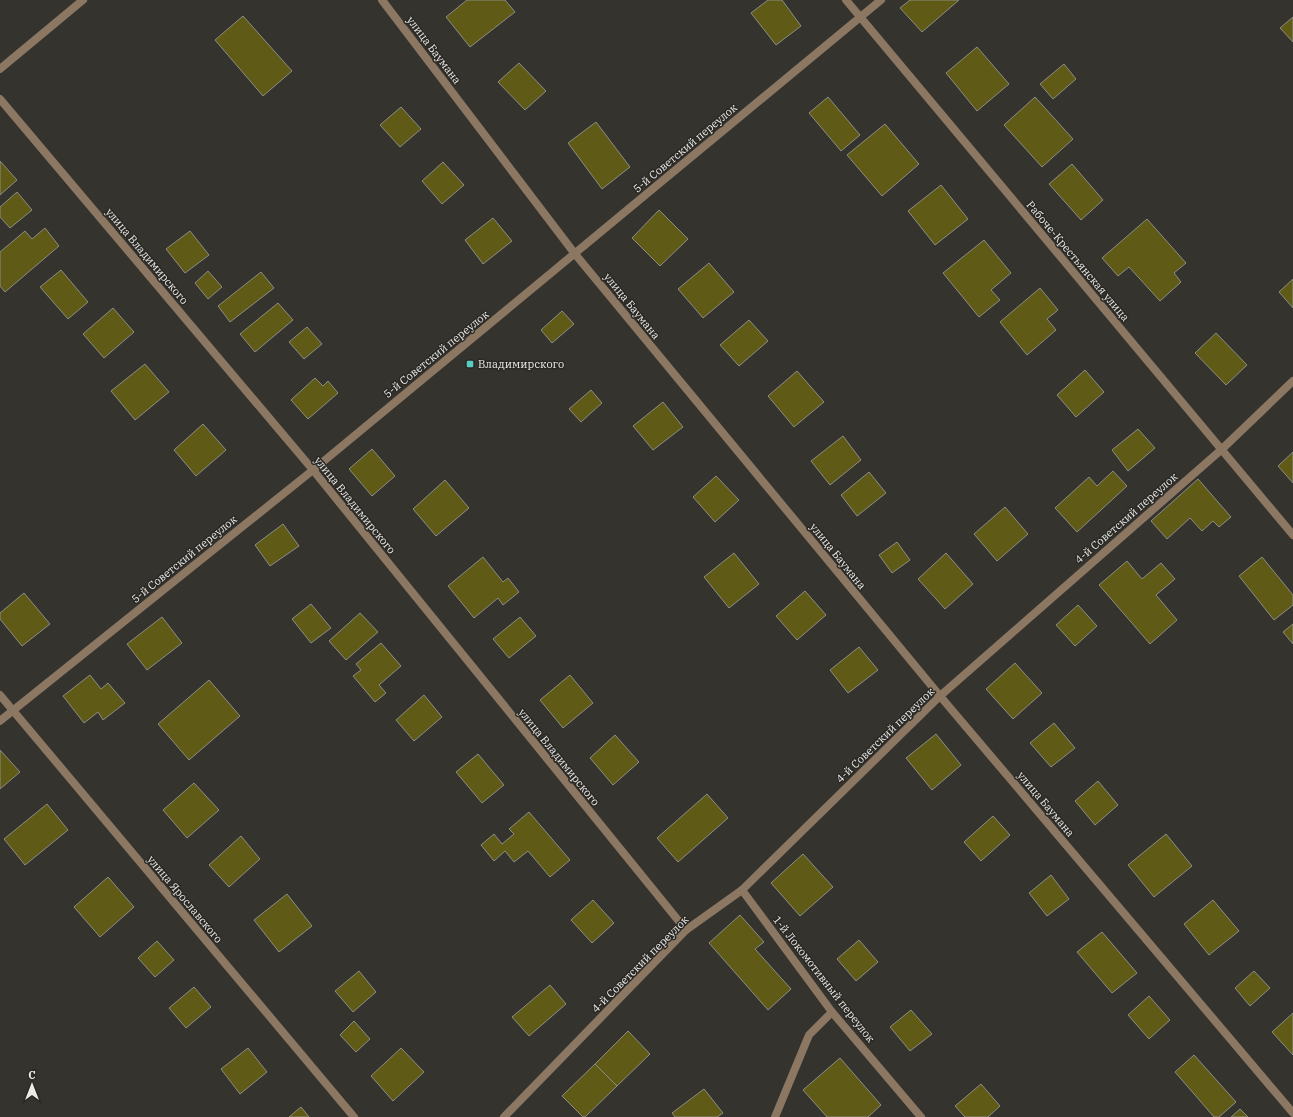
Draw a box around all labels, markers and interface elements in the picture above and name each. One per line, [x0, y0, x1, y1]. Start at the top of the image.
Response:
street label: улица Баумана [404, 13, 464, 87]
street label: 5-й Советский переулок [630, 100, 740, 196]
street label: Рабоче-Крестьянская улица [1024, 198, 1132, 324]
street label: улица Владимирского [103, 205, 191, 307]
street label: улица Баумана [601, 270, 663, 342]
street label: 5-й Советский переулок [381, 307, 492, 401]
place label: Владимирского [478, 357, 564, 371]
marker: Владимирского [465, 359, 475, 369]
street label: улица Владимирского [311, 453, 399, 557]
street label: 4-й Советский переулок [1072, 469, 1181, 566]
street label: 5-й Советский переулок [129, 512, 240, 606]
street label: улица Баумана [807, 520, 869, 592]
street label: 4-й Советский переулок [833, 684, 938, 786]
street label: улица Владимирского [515, 705, 603, 809]
street label: улица Баумана [1015, 768, 1077, 840]
street label: улица Ярославского [144, 852, 226, 946]
street label: 4-й Советский переулок [589, 912, 692, 1015]
street label: 1-й Локомотивный переулок [770, 913, 878, 1046]
north arrow [12, 1065, 52, 1105]
text: С [28, 1068, 36, 1082]

